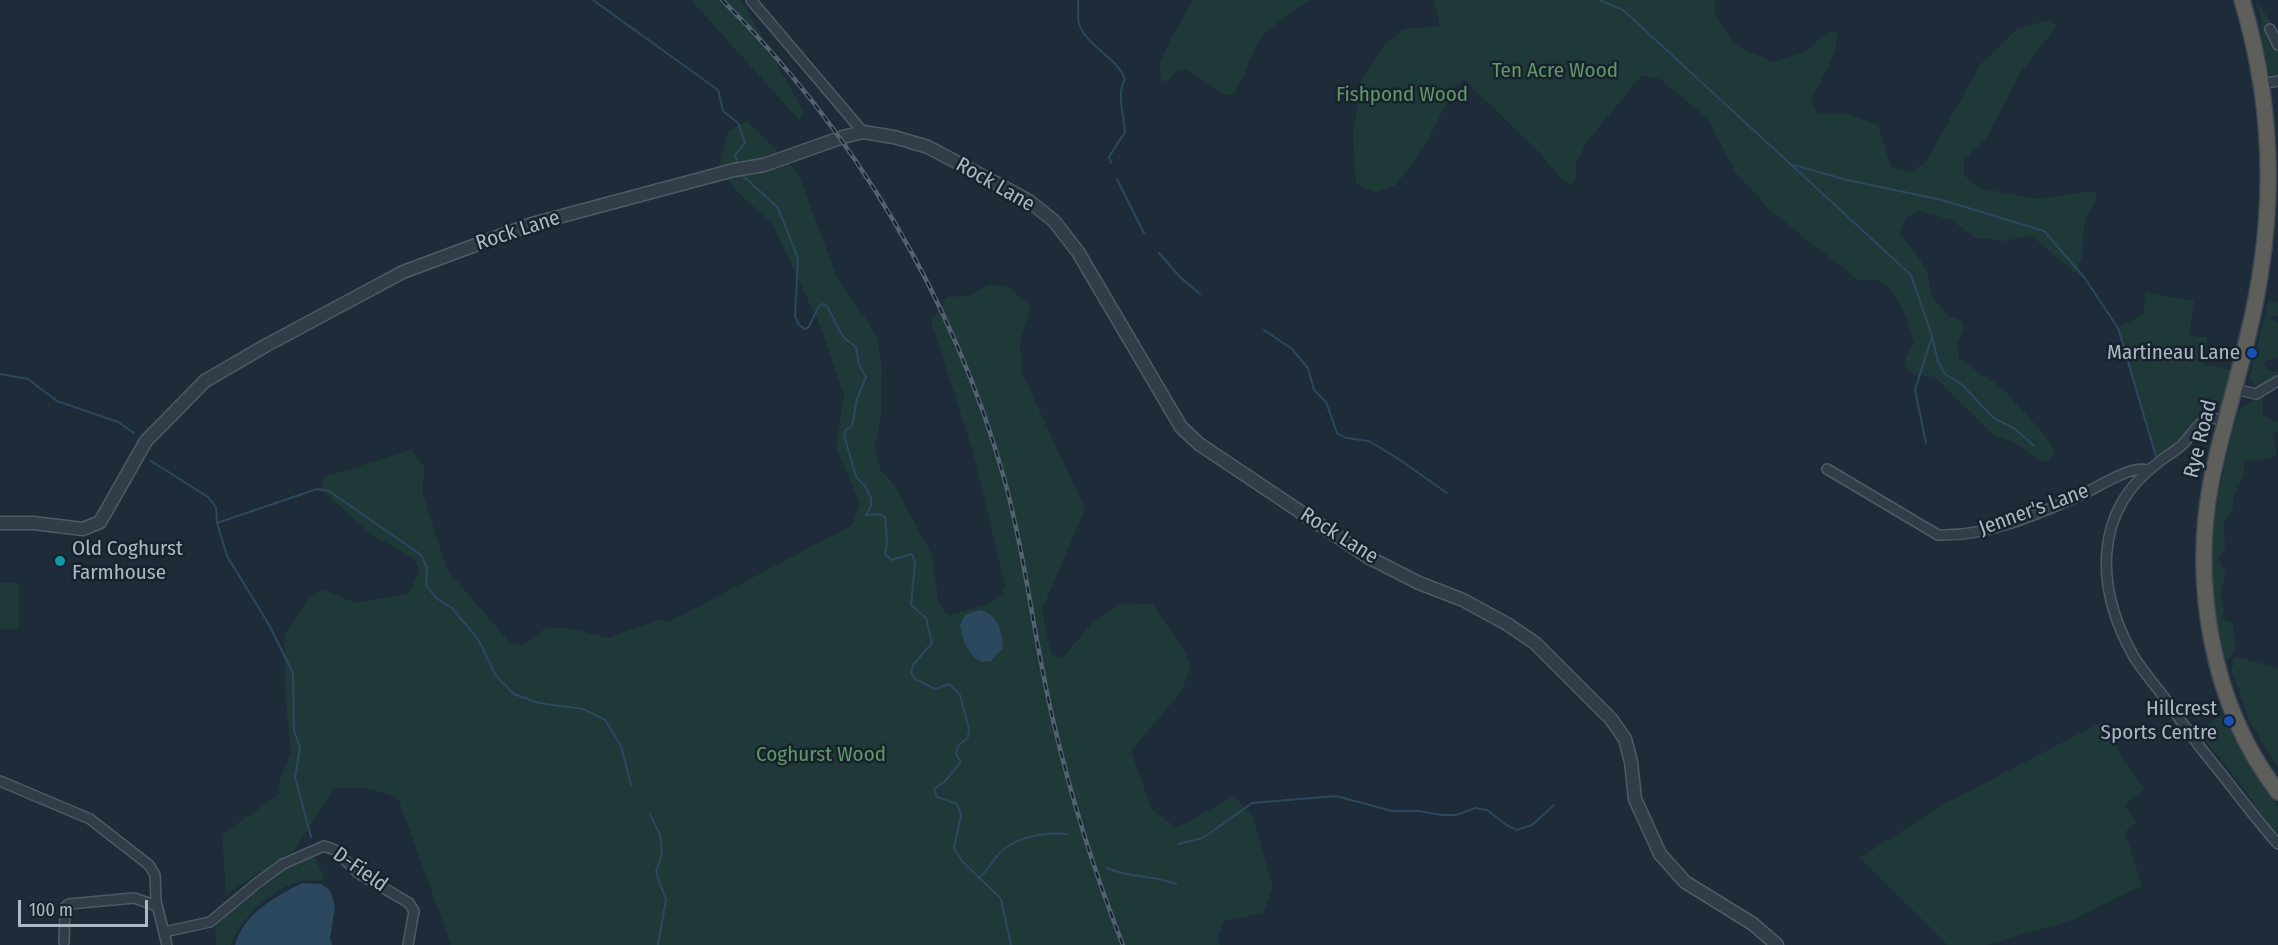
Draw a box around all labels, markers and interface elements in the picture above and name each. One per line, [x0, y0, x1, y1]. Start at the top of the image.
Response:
park label: Ten Acre Wood [1492, 58, 1618, 84]
park label: Fishpond Wood [1336, 82, 1468, 108]
street label: Rock Lane [951, 152, 1039, 218]
street label: Rock Lane [473, 206, 563, 256]
place label: Martineau Lane [2107, 340, 2240, 366]
marker: Martineau Lane [2245, 346, 2259, 360]
street label: Rye Road [2179, 397, 2223, 481]
street label: Jenner's Lane [1976, 479, 2092, 541]
street label: Rock Lane [1296, 502, 1382, 570]
place label: Old Coghurst Farmhouse [72, 536, 183, 586]
marker: Old Coghurst Farmhouse [53, 554, 67, 568]
place label: Hillcrest Sports Centre [2101, 696, 2217, 746]
marker: Hillcrest Sports Centre [2222, 714, 2236, 728]
park label: Coghurst Wood [756, 742, 886, 768]
street label: D-Field [328, 842, 392, 898]
scale bar [21, 888, 152, 926]
text: 100 m [29, 899, 73, 921]

